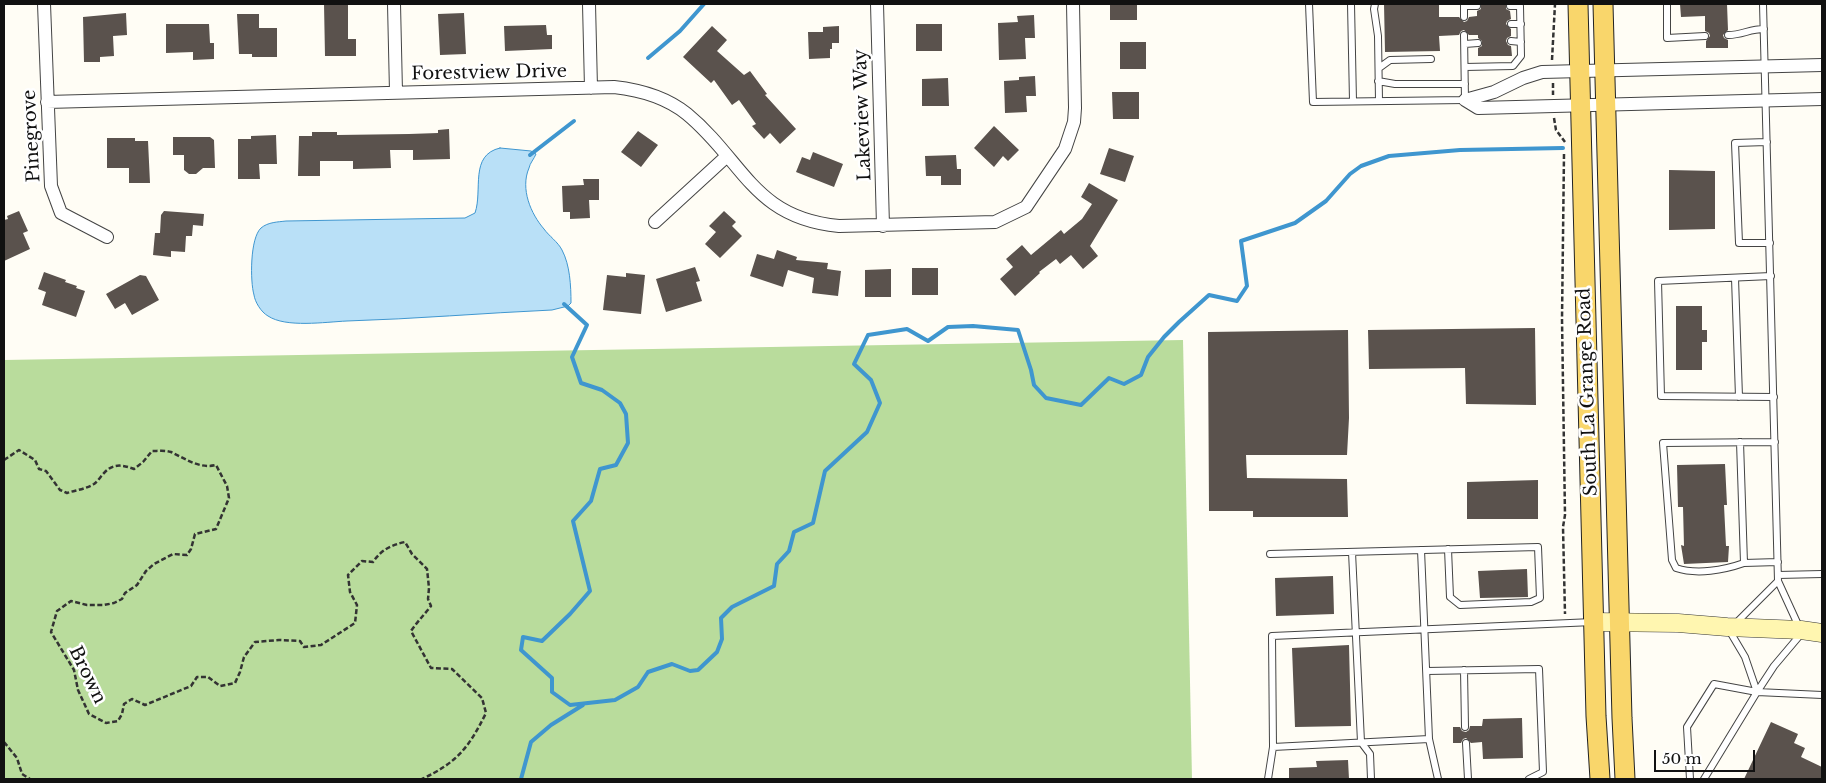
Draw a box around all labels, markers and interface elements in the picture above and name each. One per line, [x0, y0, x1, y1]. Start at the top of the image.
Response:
street label: Lakeview Way [850, 49, 876, 181]
street label: Forestview Drive [411, 61, 567, 85]
street label: Pinegrove [19, 89, 45, 183]
street label: South La Grange Road [1574, 287, 1602, 497]
street label: Brown [64, 643, 110, 707]
scale bar [1656, 740, 1757, 772]
text: 50 m [1662, 749, 1702, 768]

